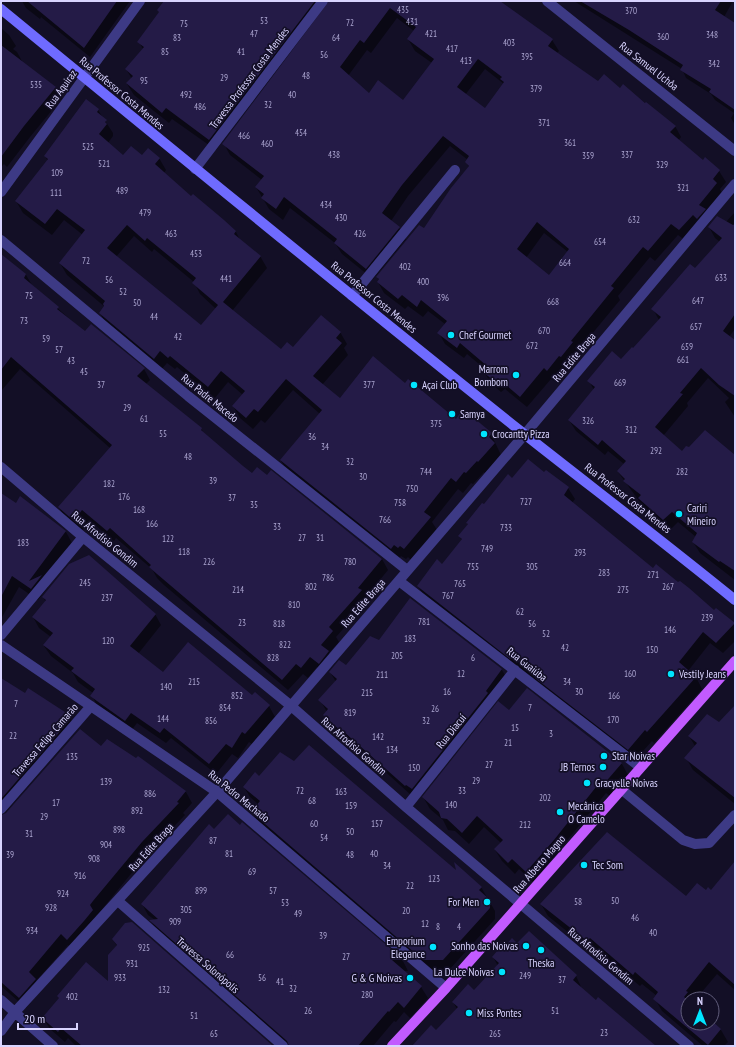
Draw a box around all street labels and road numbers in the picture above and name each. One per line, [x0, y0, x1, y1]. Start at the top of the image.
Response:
street label: Travessa Professor Costa Mendes [206, 24, 292, 132]
street label: Rua Samuel Uchôa [617, 39, 681, 93]
street label: Rua Professor Costa Mendes [77, 53, 167, 133]
street label: Rua Aquiraz [42, 67, 80, 111]
street label: Rua Professor Costa Mendes [328, 258, 420, 336]
street label: Rua Edite Braga [549, 329, 599, 385]
street label: Rua Padre Macedo [179, 371, 242, 426]
street label: Rua Professor Costa Mendes [582, 460, 674, 536]
street label: Rua Afrodísio Gondim [69, 508, 141, 570]
street label: Rua Edite Braga [338, 576, 388, 630]
street label: Rua Guaiúba [504, 644, 550, 684]
street label: Travessa Felipe Camarão [9, 700, 81, 780]
street label: Rua Diacuí [433, 710, 470, 751]
street label: Rua Afrodísio Gondim [318, 714, 390, 778]
street label: Rua Pedro Machado [205, 767, 273, 825]
street label: Rua Edite Braga [126, 820, 176, 874]
street label: Rua Alberto Magno [510, 832, 568, 896]
street label: Rua Afrodísio Gondim [565, 924, 637, 988]
street label: Travessa Solonópolis [174, 934, 243, 996]

